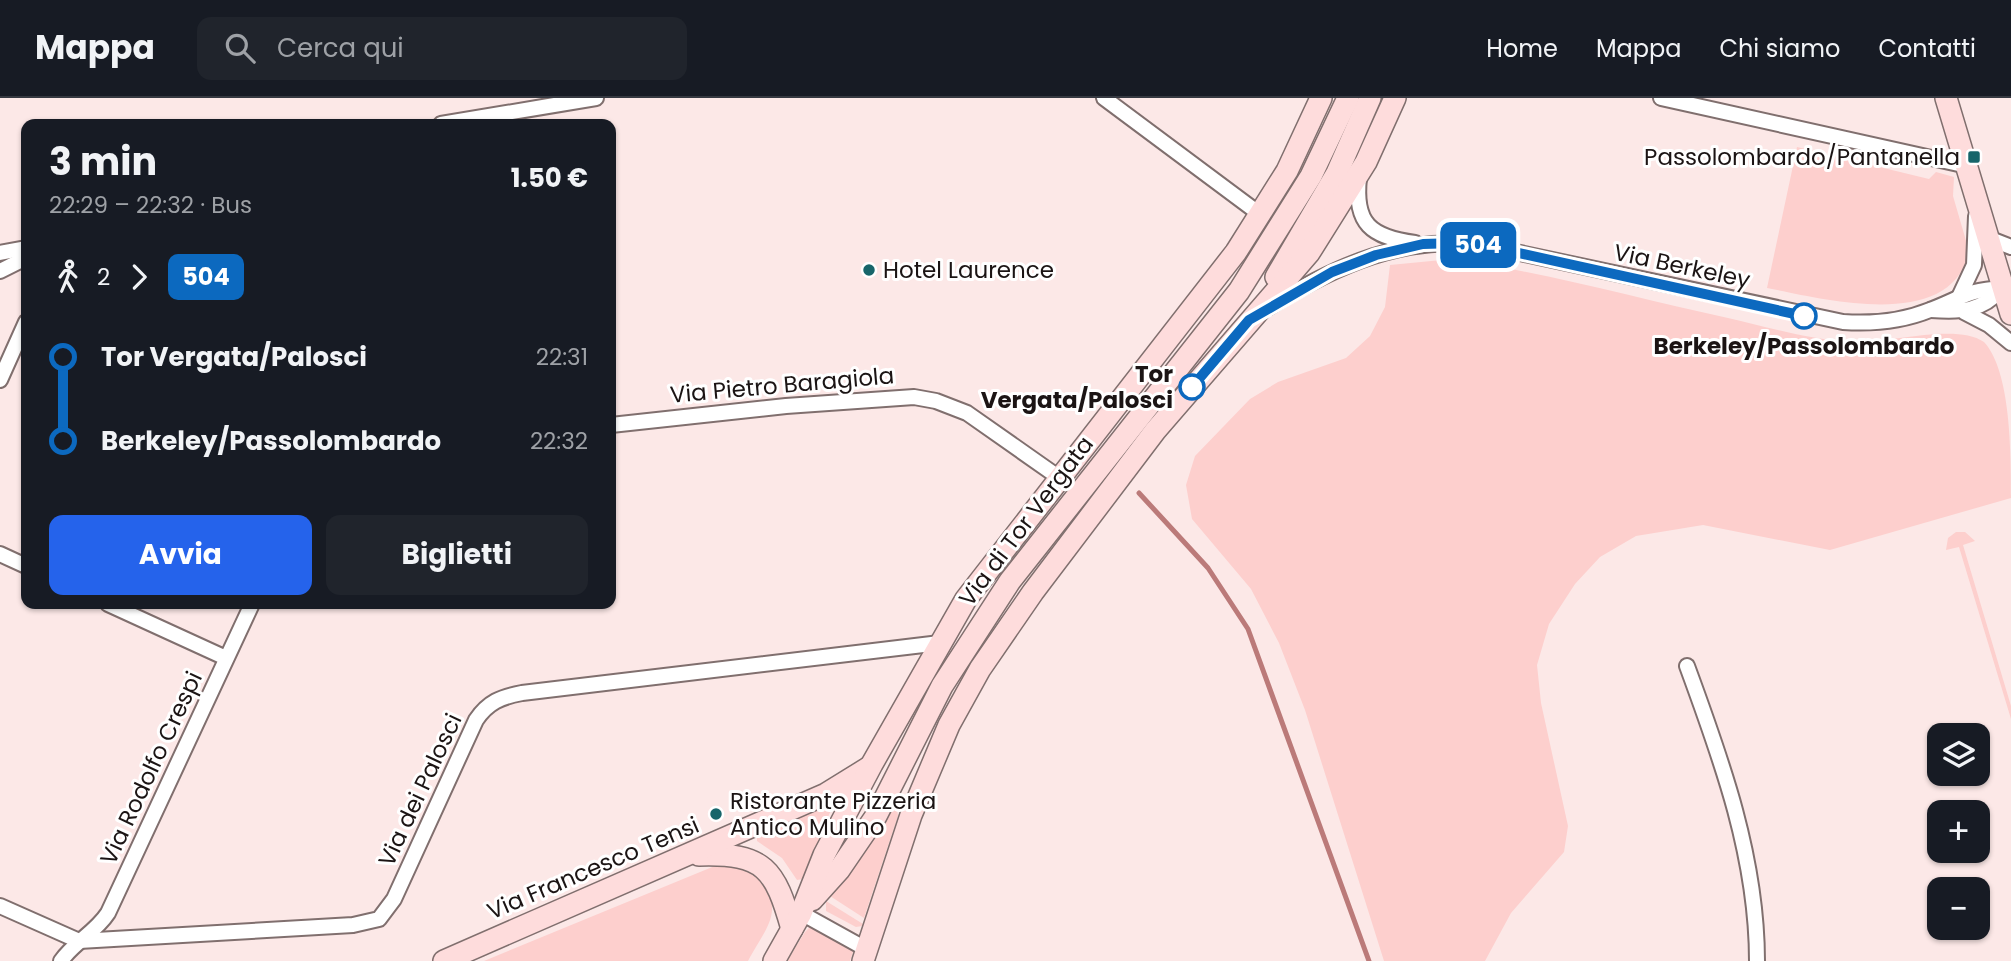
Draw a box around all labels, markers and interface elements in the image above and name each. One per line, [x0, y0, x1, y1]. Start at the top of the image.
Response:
search box [197, 17, 687, 80]
text: Mappa [35, 24, 155, 71]
icon: search [221, 29, 259, 67]
text: Cerca qui [277, 30, 404, 66]
text: Home [1486, 32, 1558, 65]
text: Mappa [1596, 32, 1681, 65]
text: Chi siamo [1719, 32, 1840, 65]
text: Contatti [1878, 32, 1976, 65]
text: 3 min [49, 135, 157, 188]
place label: Passolombardo/Pantanella [1644, 141, 1960, 173]
marker: Passolombardo/Pantanella [1966, 149, 1982, 165]
text: 1.50 € [511, 160, 588, 196]
text: 22:29 – 22:32 · Bus [49, 189, 252, 221]
line badge: 504 [1438, 222, 1518, 268]
text: 504 [1454, 228, 1502, 261]
street label: Via Berkeley [1611, 236, 1753, 296]
place label: Hotel Laurence [883, 254, 1054, 286]
icon: walk [49, 258, 87, 296]
icon: forward [120, 258, 158, 296]
text: 504 [182, 260, 230, 293]
text: 2 [97, 261, 110, 293]
marker: Hotel Laurence [861, 262, 877, 278]
marker: Berkeley/Passolombardo [1791, 303, 1817, 329]
place label: Berkeley/Passolombardo [1654, 330, 1954, 362]
text: Tor Vergata/Palosci [101, 339, 367, 375]
text: 22:31 [536, 341, 588, 373]
place label: Tor Vergata/Palosci [981, 358, 1173, 416]
street label: Via Pietro Baragiola [669, 359, 895, 411]
marker: Tor Vergata/Palosci [1179, 374, 1205, 400]
text: Berkeley/Passolombardo [101, 423, 441, 459]
text: 22:32 [530, 425, 588, 457]
street label: Via di Tor Vergata [951, 429, 1101, 613]
button: Avvia [49, 515, 312, 595]
button: Biglietti [326, 515, 588, 595]
street label: Via Rodolfo Crespi [92, 666, 210, 870]
street label: Via dei Palosci [371, 708, 469, 872]
map controls [1927, 723, 1990, 940]
button: layers [1927, 723, 1990, 786]
place label: Ristorante Pizzeria Antico Mulino [730, 785, 936, 843]
button: + [1927, 800, 1990, 863]
marker: Ristorante Pizzeria Antico Mulino [708, 806, 724, 822]
street label: Via Francesco Tensi [482, 809, 704, 927]
button: − [1927, 877, 1990, 940]

